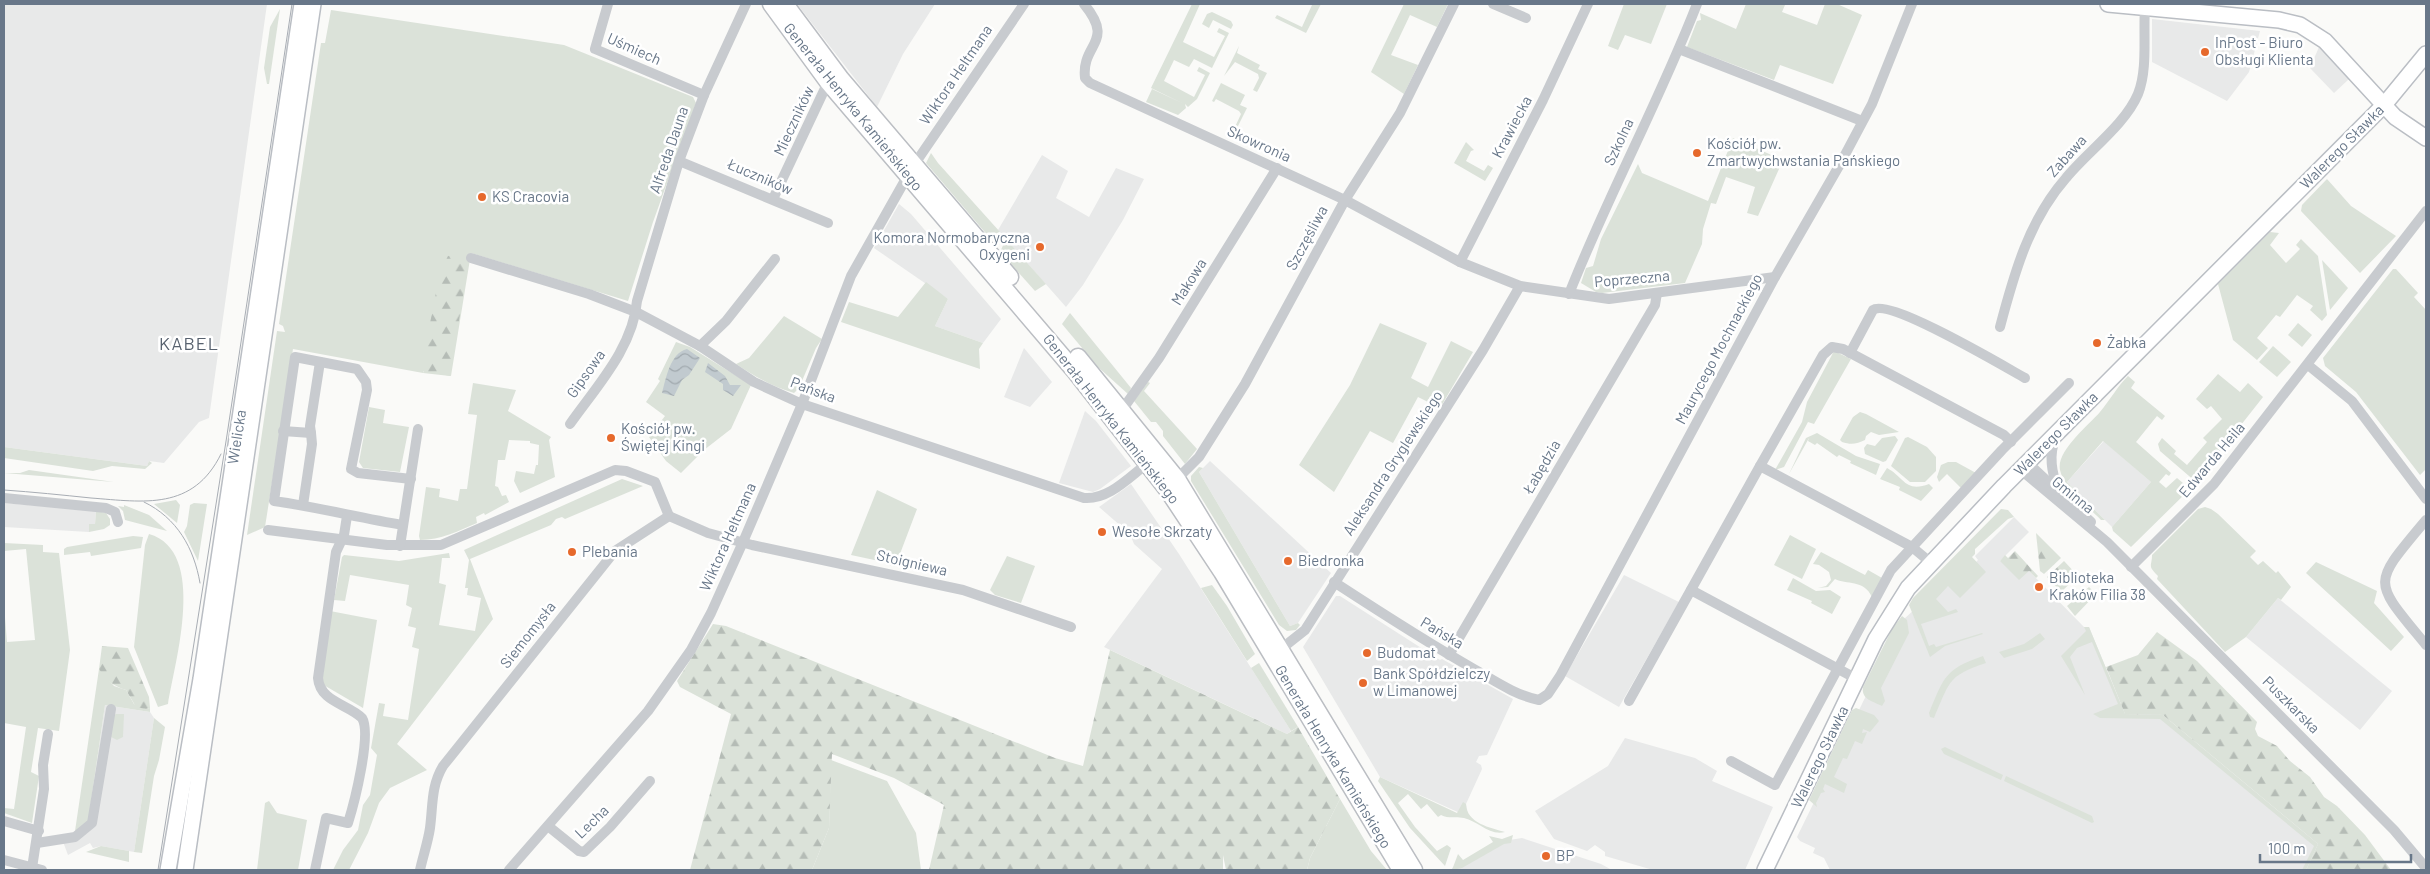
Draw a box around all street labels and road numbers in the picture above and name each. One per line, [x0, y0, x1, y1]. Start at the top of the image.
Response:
street label: Generała Henryka Kamieńskiego [780, 19, 927, 194]
street label: Wiktora Heltmana [915, 21, 995, 128]
street label: Uśmiech [605, 28, 664, 68]
street label: Mieczników [769, 83, 817, 158]
street label: Krawiecka [1487, 92, 1535, 161]
street label: Walerego Sławka [2296, 101, 2387, 192]
street label: Alfreda Dauna [645, 104, 691, 196]
street label: Szkolna [1599, 115, 1637, 168]
street label: Skowronia [1225, 121, 1294, 165]
street label: Zabawa [2043, 131, 2090, 180]
street label: Łuczników [724, 154, 796, 198]
street label: Szczęśliwa [1282, 202, 1331, 273]
street label: Makowa [1167, 255, 1210, 308]
street label: Poprzeczna [1594, 266, 1670, 290]
street label: Maurycego Mochnackiego [1671, 270, 1765, 427]
street label: Generała Henryka Kamieńskiego [1040, 330, 1184, 507]
street label: Gipsowa [562, 346, 608, 401]
street label: Pańska [788, 372, 838, 406]
street label: Aleksandra Gryglewskiego [1339, 387, 1446, 538]
street label: Walerego Sławka [2010, 388, 2101, 479]
street label: Wielicka [223, 408, 249, 465]
street label: Edwarda Heila [2175, 418, 2248, 501]
street label: Łabędzia [1518, 436, 1564, 497]
street label: Gminna [2049, 472, 2098, 517]
street label: Wiktora Heltmana [695, 480, 759, 593]
street label: Stoigniewa [875, 545, 949, 579]
street label: Siemomysła [496, 597, 559, 671]
street label: Pańska [1418, 612, 1467, 652]
street label: Generała Henryka Kamieńskiego [1272, 662, 1396, 851]
street label: Puszkarska [2259, 672, 2324, 737]
street label: Walerego Sławka [1787, 703, 1852, 811]
street label: Lecha [571, 801, 612, 842]

